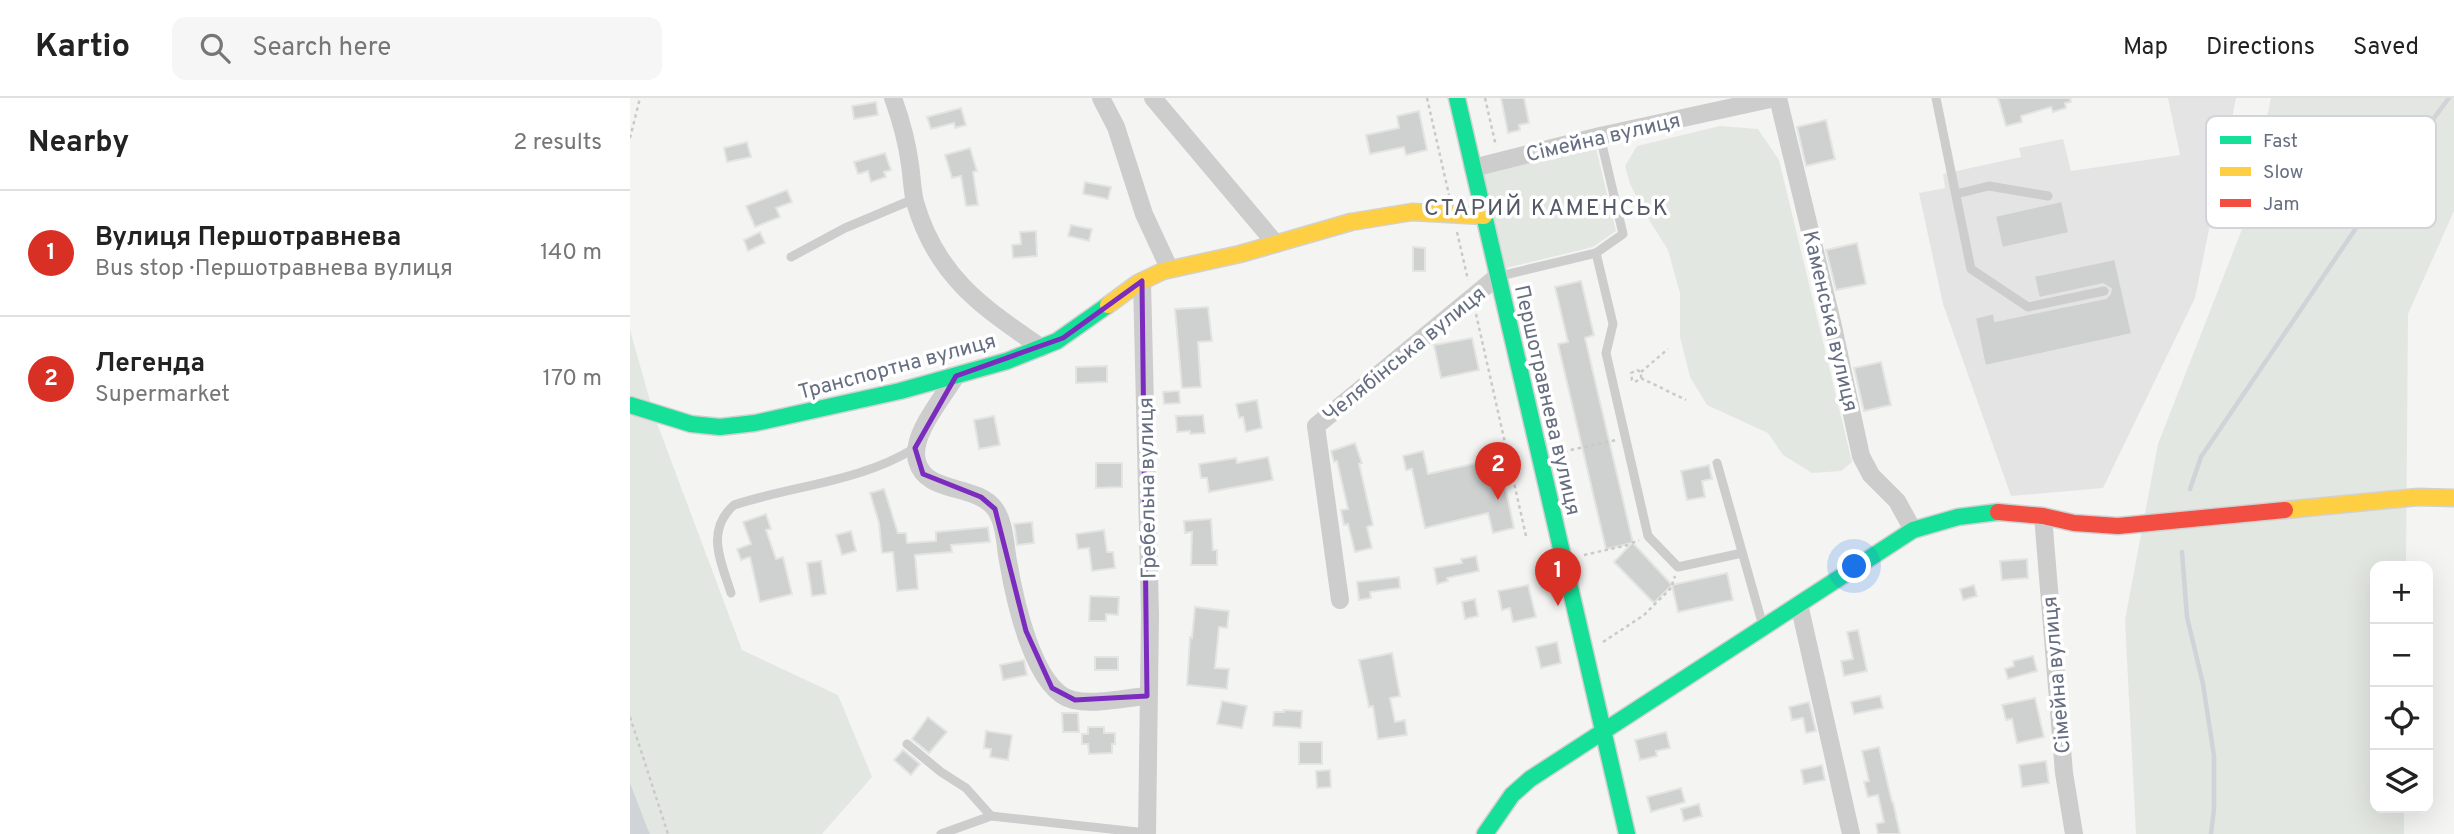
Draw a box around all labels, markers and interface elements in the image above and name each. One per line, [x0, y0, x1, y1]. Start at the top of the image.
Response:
search box [172, 17, 662, 80]
text: Kartio [35, 27, 130, 69]
icon: search [196, 29, 234, 67]
text: Search here [252, 32, 391, 65]
text: Map [2123, 33, 2168, 63]
text: Directions [2206, 33, 2315, 63]
text: Saved [2353, 33, 2419, 63]
street label: Сімейна вулиця [1523, 108, 1683, 169]
legend [2206, 116, 2436, 228]
text: Nearby [28, 125, 129, 162]
text: 2 results [513, 129, 602, 158]
text: Fast [2263, 130, 2298, 154]
text: Slow [2263, 161, 2303, 185]
district label: СТАРИЙ КАМЕНСЬК [1424, 193, 1670, 224]
text: Jam [2263, 193, 2300, 217]
text: Вулиця Першотравнева [95, 222, 401, 255]
street label: Каменська вулиця [1796, 228, 1864, 415]
text: 1 [46, 239, 56, 268]
text: 140 m [540, 239, 602, 268]
text: Bus stop · Першотравнева вулиця [95, 255, 453, 284]
street label: Челябінська вулиця [1318, 281, 1492, 429]
street label: Першотравнева вулиця [1507, 283, 1586, 518]
street label: Транспортна вулиця [796, 328, 999, 407]
text: Легенда [95, 348, 205, 381]
text: 2 [44, 365, 58, 394]
text: 170 m [543, 365, 602, 394]
text: Supermarket [95, 381, 230, 410]
street label: Гребельна вулиця [1133, 397, 1164, 579]
pin: 2 [1475, 442, 1521, 500]
pin: 1 [1535, 548, 1581, 606]
your location [1837, 549, 1871, 583]
map controls [2370, 561, 2433, 813]
button: + [2370, 561, 2433, 624]
street label: Сімейна вулиця [2037, 595, 2078, 755]
button: − [2370, 624, 2433, 687]
button: locate [2370, 687, 2433, 750]
button: layers [2370, 750, 2433, 813]

